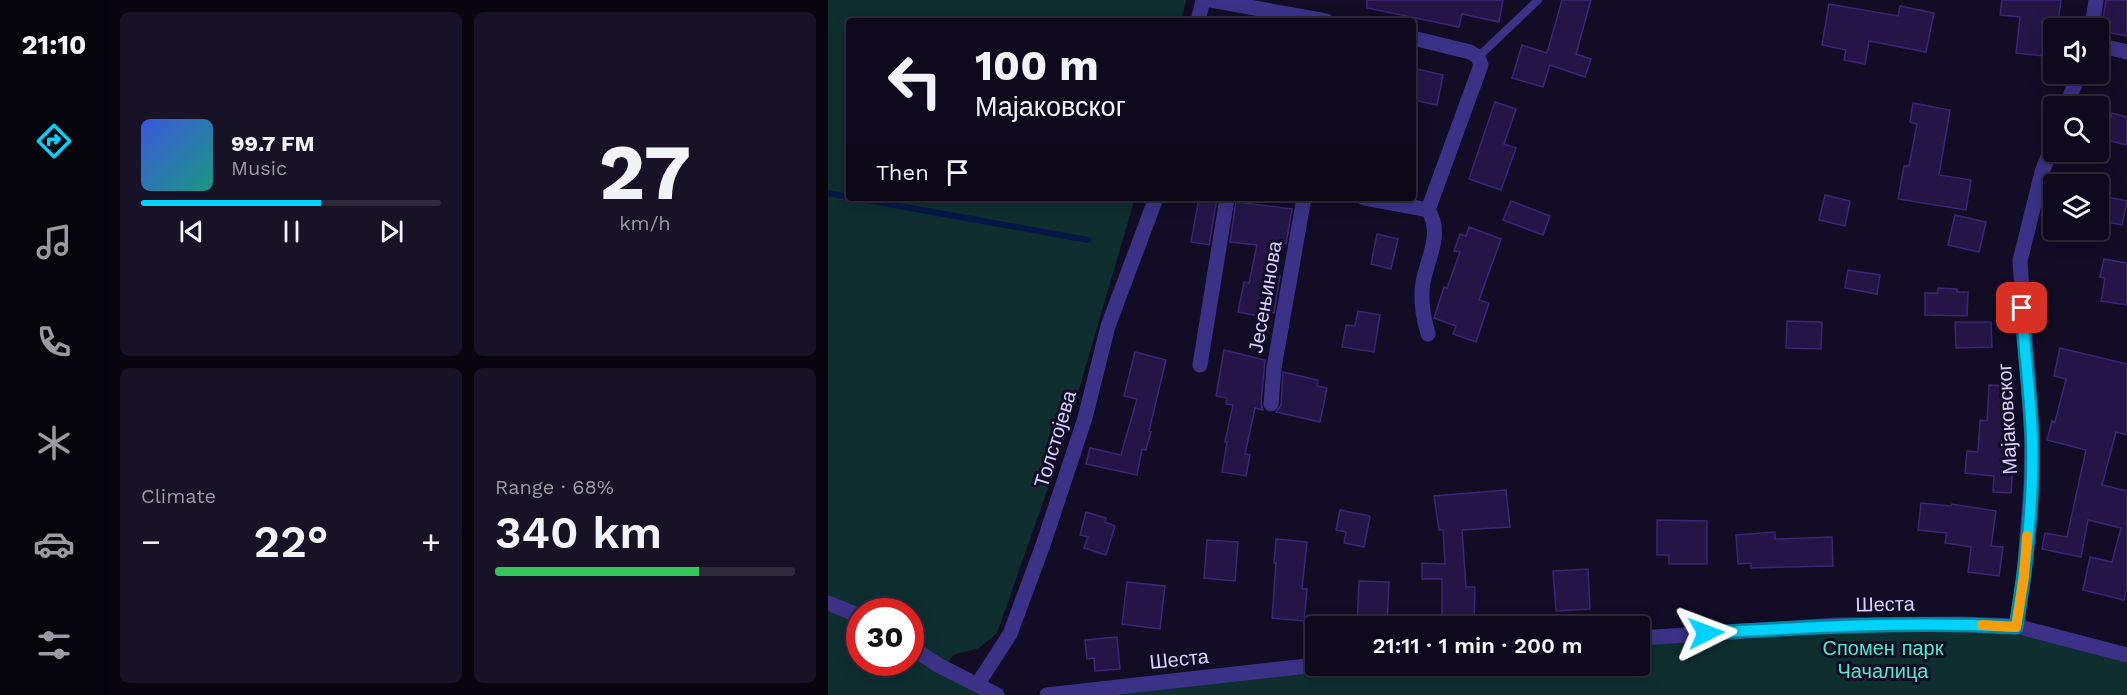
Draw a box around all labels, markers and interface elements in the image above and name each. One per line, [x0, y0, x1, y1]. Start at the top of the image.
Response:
map controls [2043, 18, 2109, 240]
button: sound [2043, 18, 2109, 84]
text: 21:10 [22, 29, 86, 61]
text: 100 m [975, 41, 1099, 90]
icon: left [876, 42, 954, 120]
text: Мајаковског [975, 91, 1125, 123]
button: search [2043, 96, 2109, 162]
icon: directions [33, 120, 75, 162]
text: 27 [599, 126, 691, 218]
text: 99.7 FM [231, 131, 315, 156]
text: Music [231, 156, 287, 180]
icon: arrive [941, 156, 974, 189]
text: Then [876, 160, 929, 185]
button: layers [2043, 174, 2109, 240]
text: km/h [619, 211, 671, 235]
icon: previous [175, 215, 208, 248]
icon: pause [275, 215, 308, 248]
icon: next [375, 215, 408, 248]
icon: music [33, 221, 75, 263]
street label: Јесењинова [1243, 238, 1287, 355]
pin [1996, 282, 2047, 333]
icon: arrive [2005, 291, 2038, 324]
icon: phone [33, 321, 75, 363]
street label: Мајаковског [1992, 363, 2022, 475]
street label: Толстојева [1029, 387, 1081, 490]
icon: climate [33, 422, 75, 464]
text: Range · 68% [495, 475, 614, 499]
text: Climate [141, 484, 216, 508]
text: 340 km [495, 506, 662, 559]
text: 22° [254, 515, 328, 568]
text: − [141, 522, 161, 561]
text: + [421, 522, 441, 561]
icon: car [33, 523, 75, 565]
street label: Шеста [1855, 591, 1916, 617]
speed limit sign: 30 [846, 598, 924, 676]
position arrow [1674, 601, 1738, 665]
icon: filters [33, 624, 75, 666]
text: 21:11 · 1 min · 200 m [1373, 633, 1582, 658]
park label: Спомен парк Чачалица [1823, 636, 1944, 683]
street label: Шеста [1148, 644, 1211, 674]

